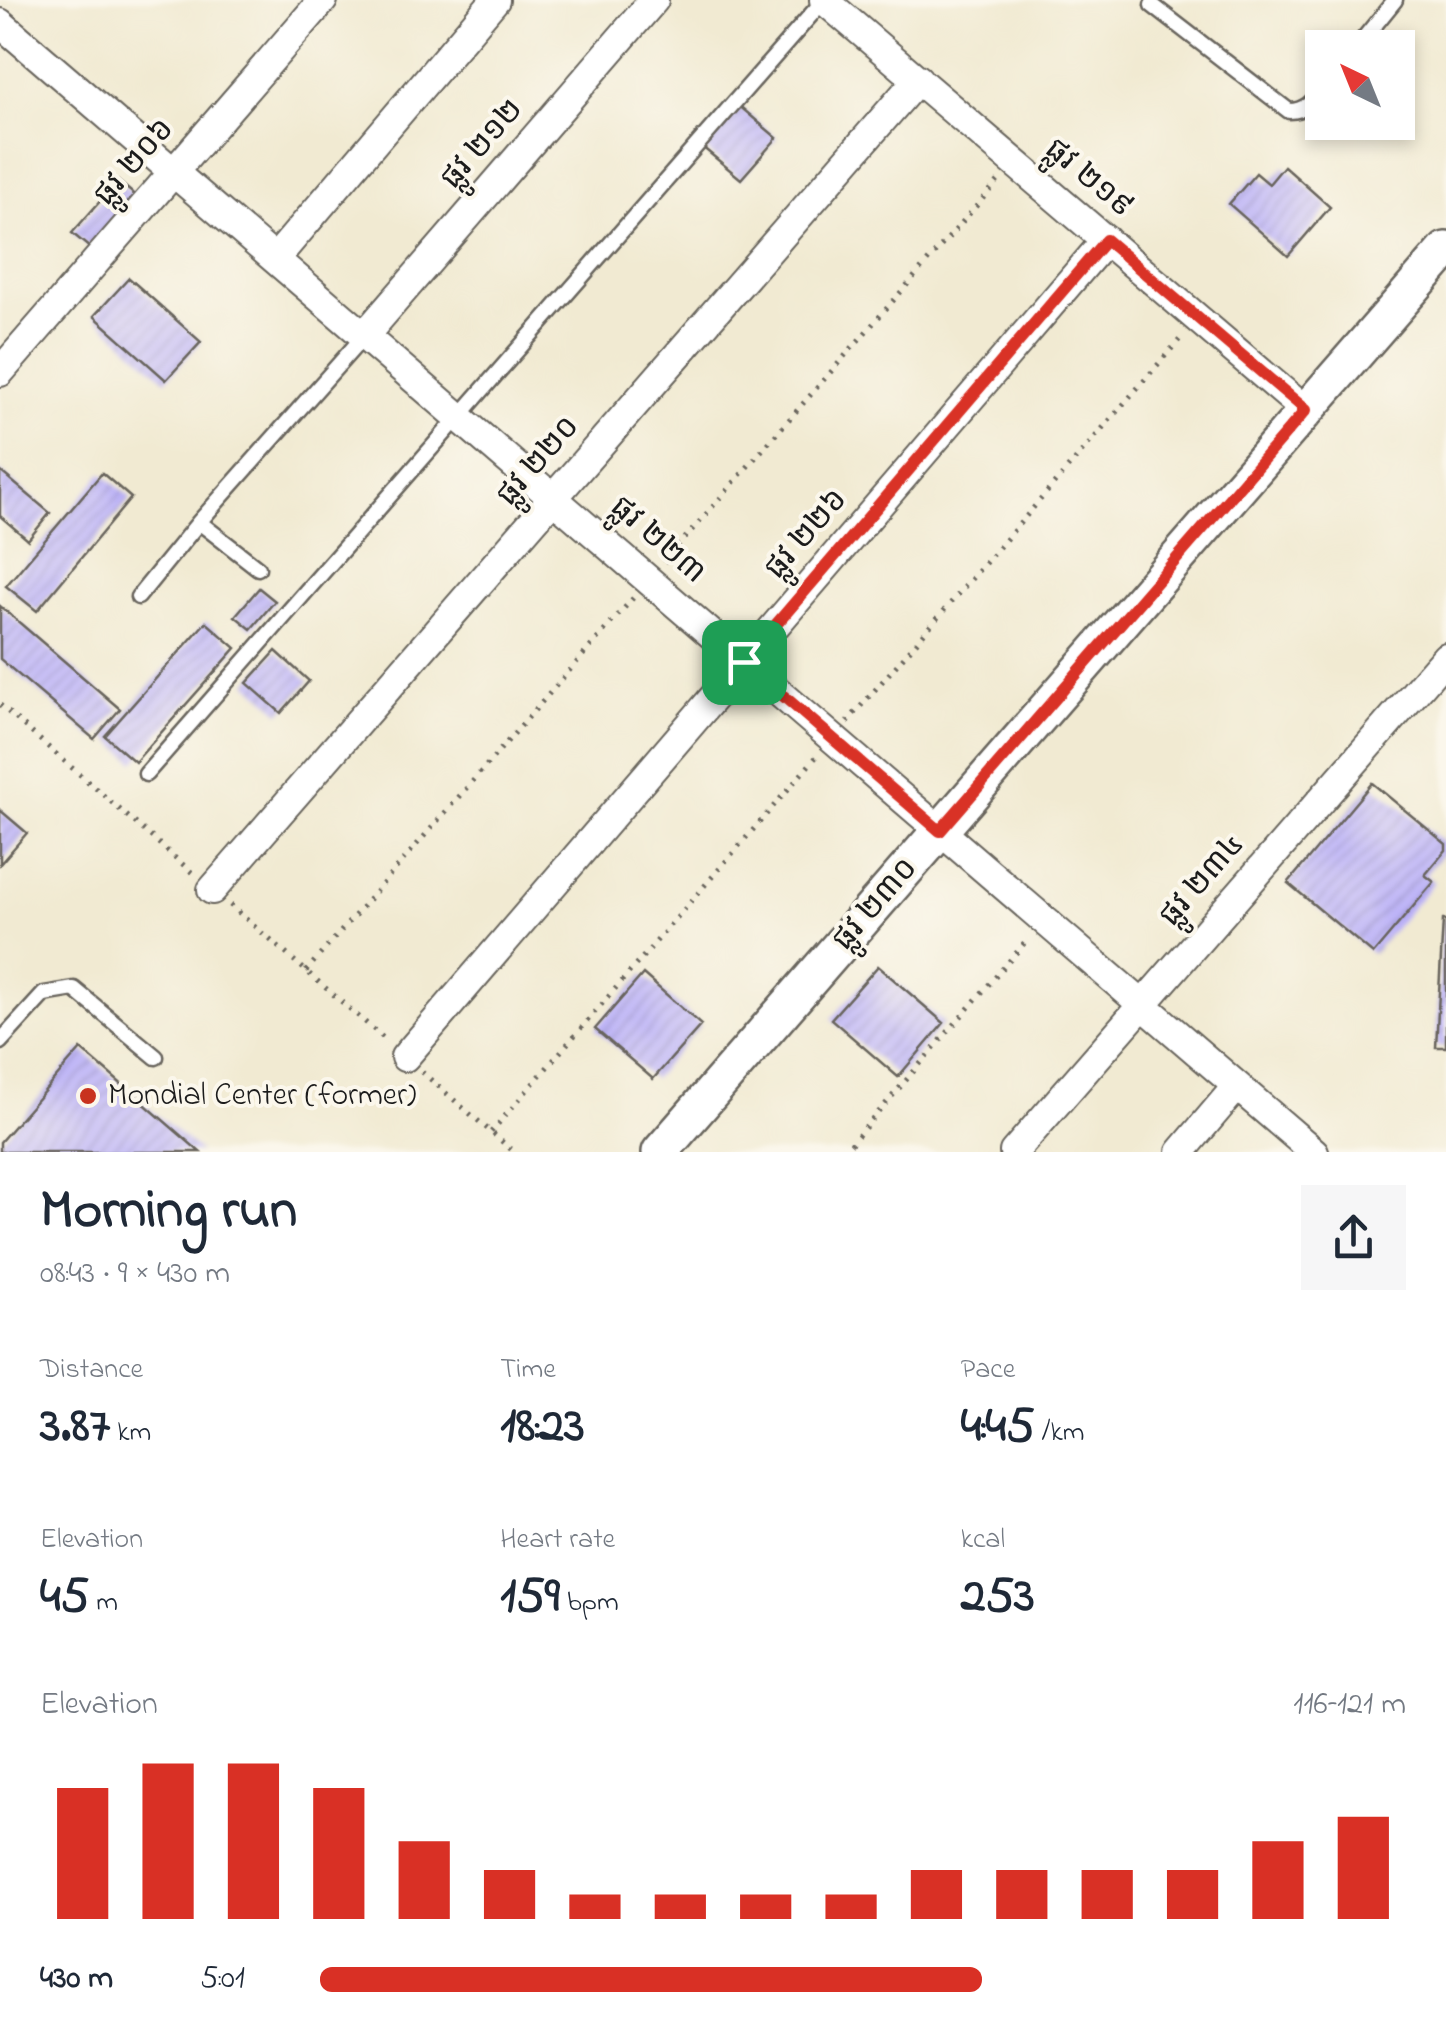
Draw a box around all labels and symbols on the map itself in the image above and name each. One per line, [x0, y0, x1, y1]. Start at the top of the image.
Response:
north arrow [1305, 30, 1415, 140]
street label: ផ្លូវ ២១២ [430, 89, 537, 202]
street label: ផ្លូវ ២០៦ [83, 109, 188, 218]
street label: ផ្លូវ ២១៩ [1032, 128, 1143, 231]
street label: ផ្លូវ ២២០ [486, 406, 593, 519]
street label: ផ្លូវ ២២៦ [754, 479, 861, 592]
street label: ផ្លូវ ២២៣ [597, 486, 716, 597]
pin [702, 620, 787, 705]
street label: ផ្លូវ ២៣៤ [1149, 824, 1258, 939]
street label: ផ្លូវ ២៣០ [822, 848, 931, 963]
place label: Mondial Center (former) [108, 1073, 416, 1120]
marker: Mondial Center (former) [77, 1085, 99, 1107]

